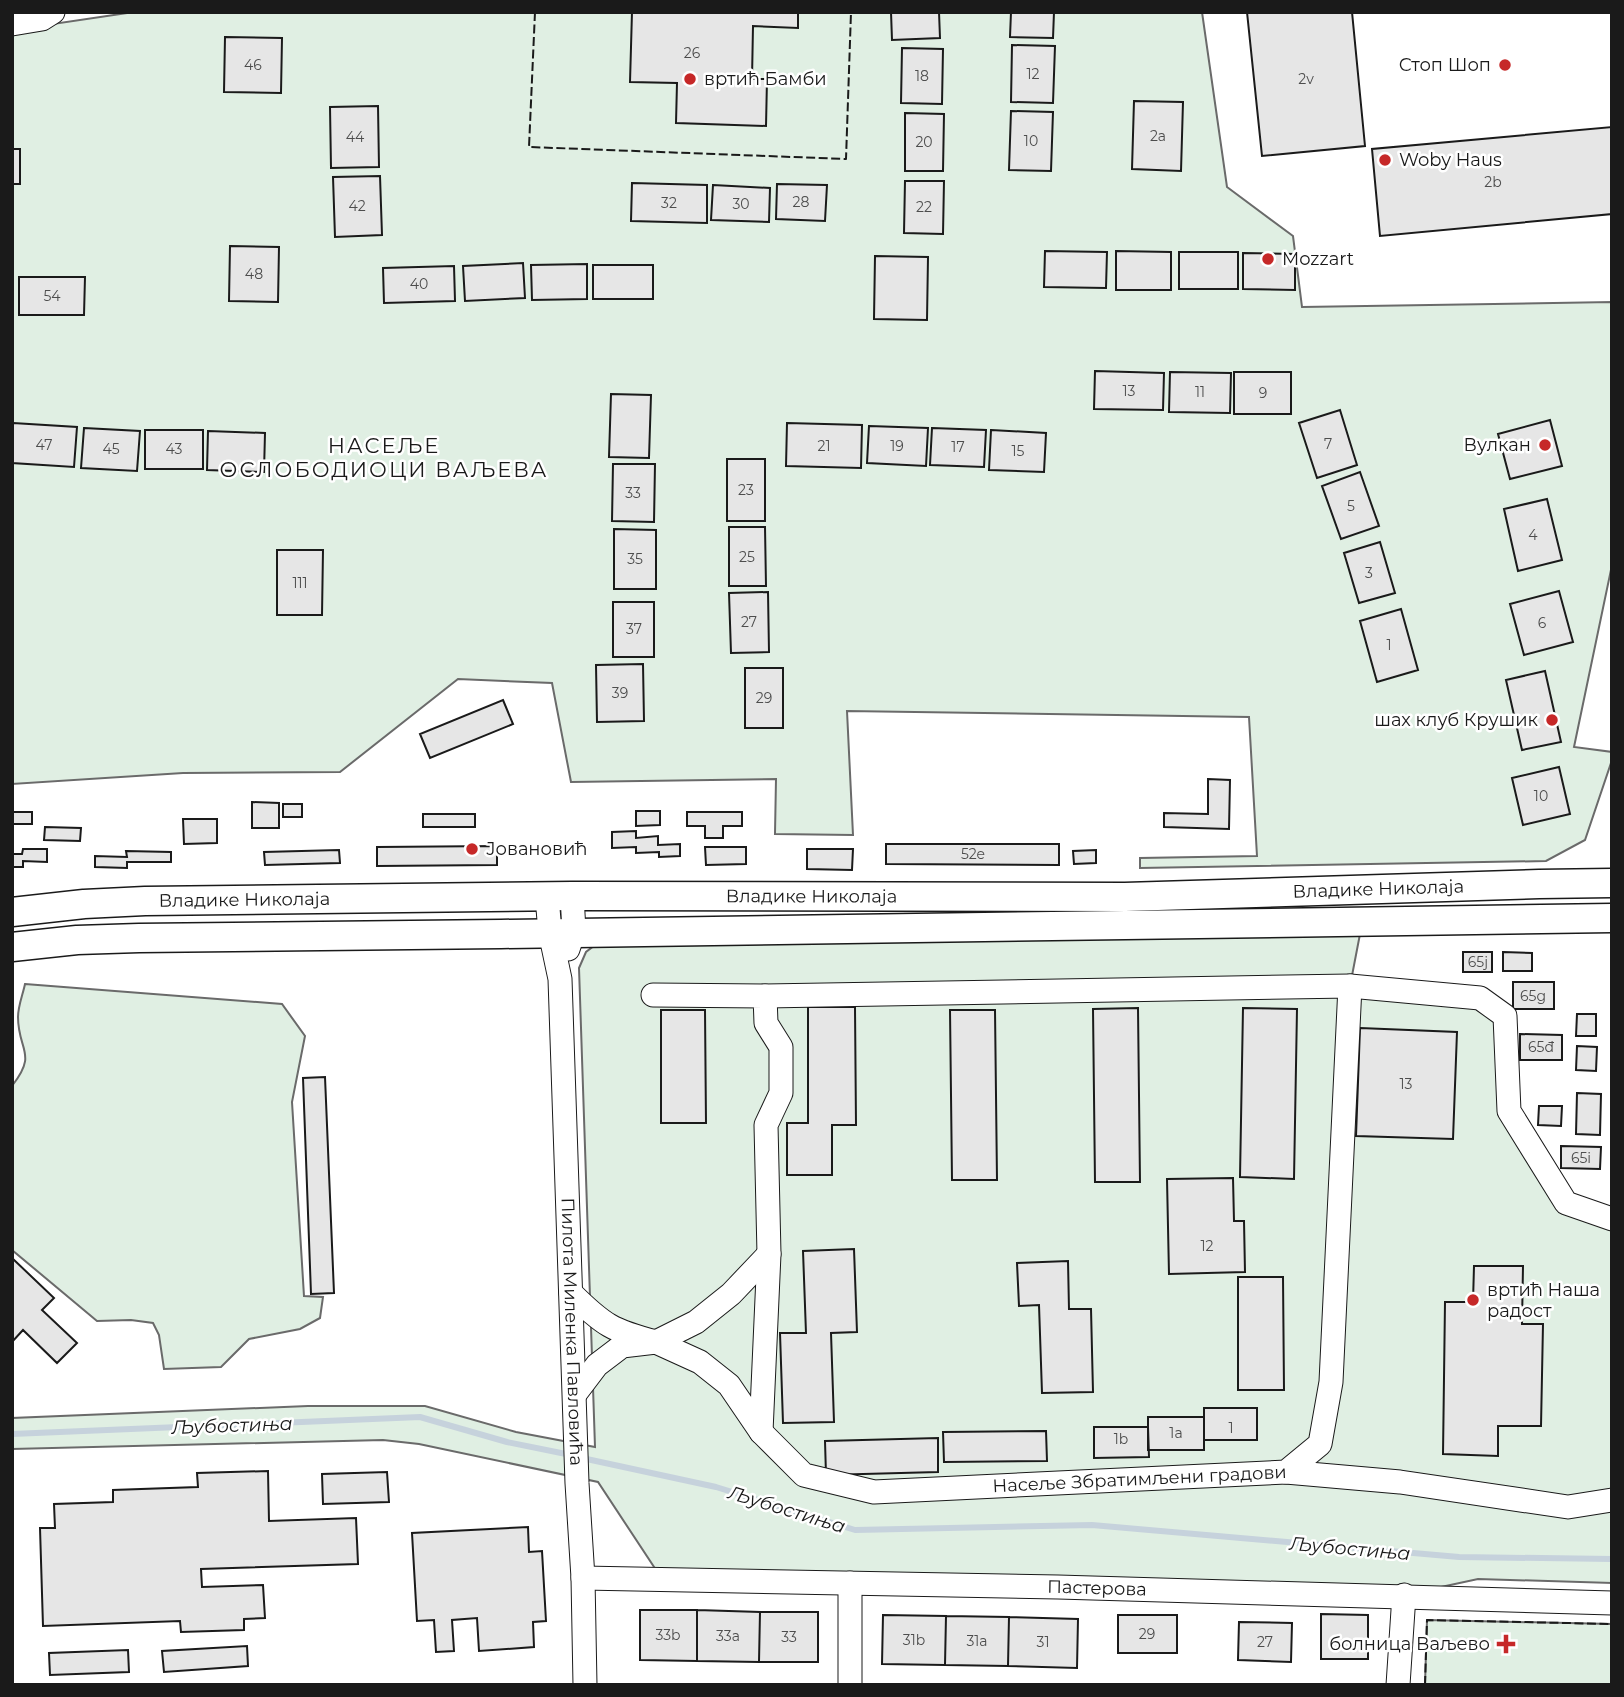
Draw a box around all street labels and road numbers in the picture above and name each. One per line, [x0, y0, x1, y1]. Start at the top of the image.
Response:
street label: Владике Николаја [1292, 875, 1464, 903]
street label: Владике Николаја [726, 885, 897, 908]
street label: Владике Николаја [159, 888, 330, 912]
street label: Пилота Миленка Павловића [556, 1197, 587, 1466]
street label: Насеље Збратимљени градови [992, 1461, 1287, 1497]
street label: Пастерова [1047, 1576, 1147, 1601]

